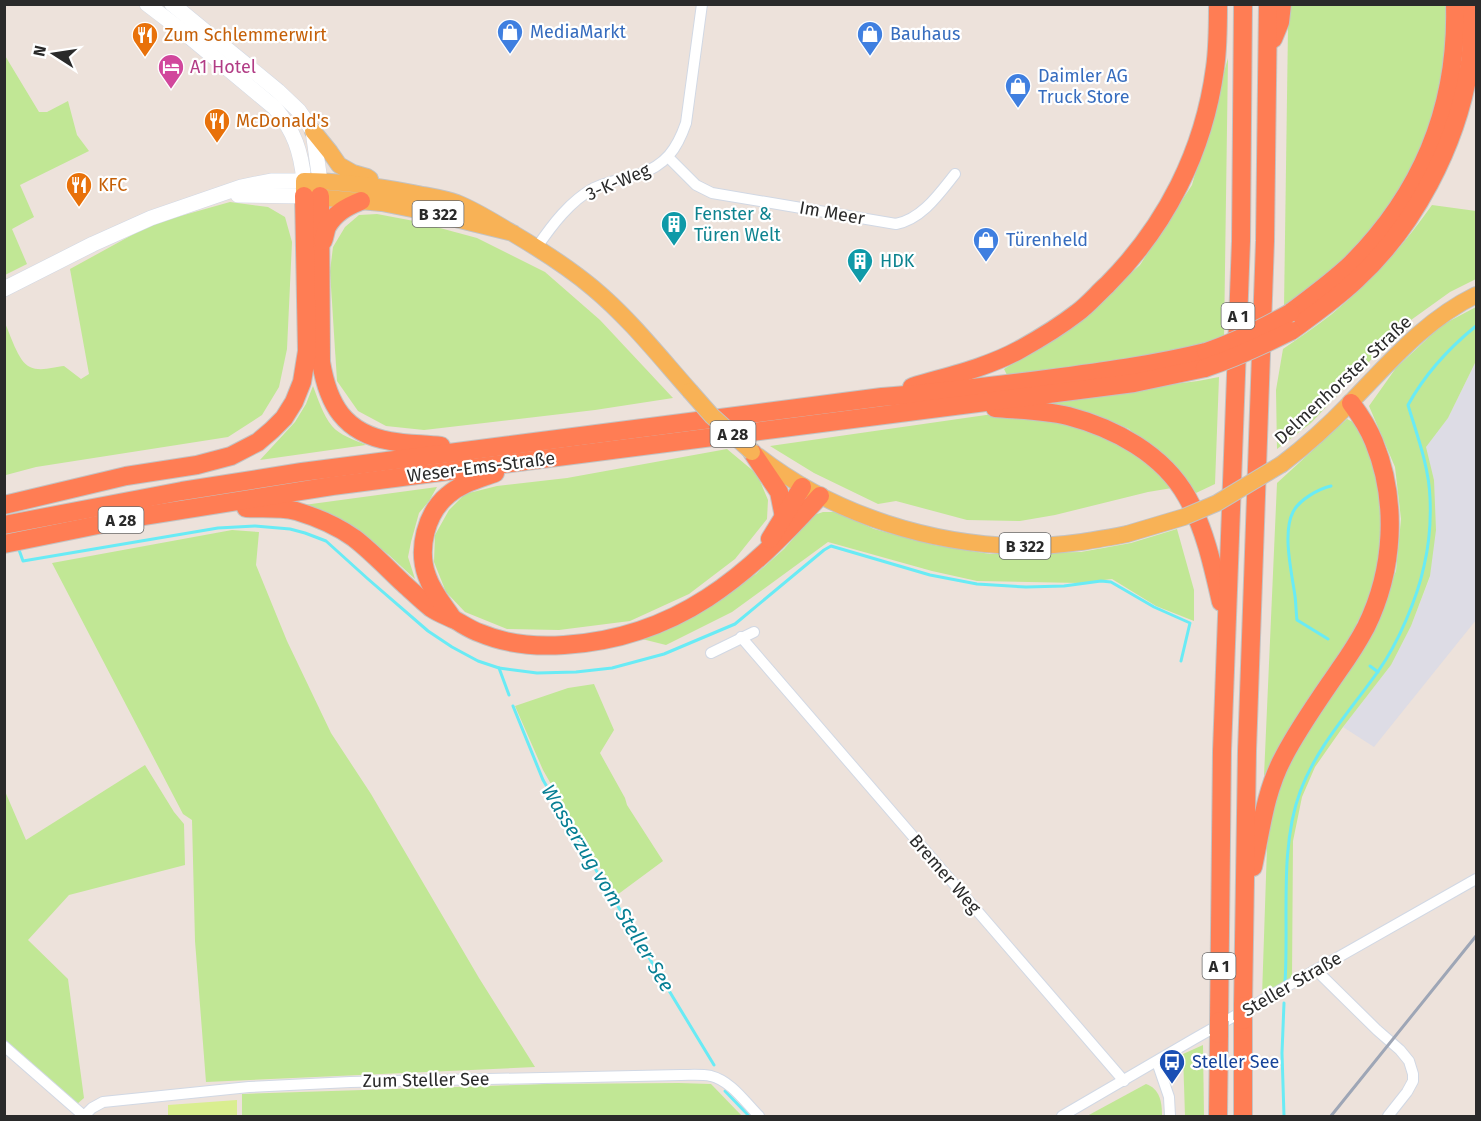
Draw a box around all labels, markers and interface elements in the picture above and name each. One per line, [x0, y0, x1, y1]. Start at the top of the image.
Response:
shop icon: MediaMarkt [495, 17, 525, 55]
shop icon: Bauhaus [855, 19, 885, 57]
restaurant icon: Zum Schlemmerwirt [130, 20, 160, 58]
place label: MediaMarkt [530, 21, 626, 43]
place label: Bauhaus [890, 23, 960, 45]
north arrow [24, 24, 84, 84]
place label: Zum Schlemmerwirt [164, 24, 327, 46]
text: N [29, 44, 50, 58]
hotel icon: A1 Hotel [156, 52, 186, 90]
place label: A1 Hotel [190, 56, 256, 78]
place label: Daimler AG Truck Store [1038, 65, 1130, 108]
shop icon: Daimler AG Truck Store [1003, 71, 1033, 109]
restaurant icon: McDonald's [202, 106, 232, 144]
place label: McDonald's [236, 110, 329, 132]
street label: 3-K-Weg [583, 158, 654, 205]
restaurant icon: KFC [64, 170, 94, 208]
place label: KFC [98, 174, 127, 196]
street label: Im Meer [798, 196, 866, 230]
road number: B 322 [412, 201, 464, 227]
place label: Fenster & Türen Welt [694, 203, 781, 246]
building icon: Fenster & Türen Welt [659, 209, 689, 247]
shop icon: Türenheld [971, 225, 1001, 263]
place label: Türenheld [1006, 229, 1088, 251]
building icon: HDK [845, 246, 875, 284]
place label: HDK [880, 250, 915, 272]
road number: A 1 [1222, 303, 1254, 329]
street label: Delmenhorster Straße [1270, 311, 1416, 449]
road number: A 28 [710, 421, 756, 447]
street label: Weser-Ems-Straße [406, 447, 556, 487]
road number: A 28 [98, 507, 144, 533]
road number: B 322 [1000, 533, 1050, 559]
water label: Wasserzug vom Steller See [537, 780, 679, 996]
street label: Bremer Weg [905, 830, 986, 919]
street label: Steller Straße [1239, 947, 1345, 1021]
road number: A 1 [1202, 953, 1236, 979]
bus stop icon: Steller See [1157, 1047, 1187, 1085]
place label: Steller See [1192, 1051, 1279, 1073]
street label: Zum Steller See [362, 1068, 490, 1092]

